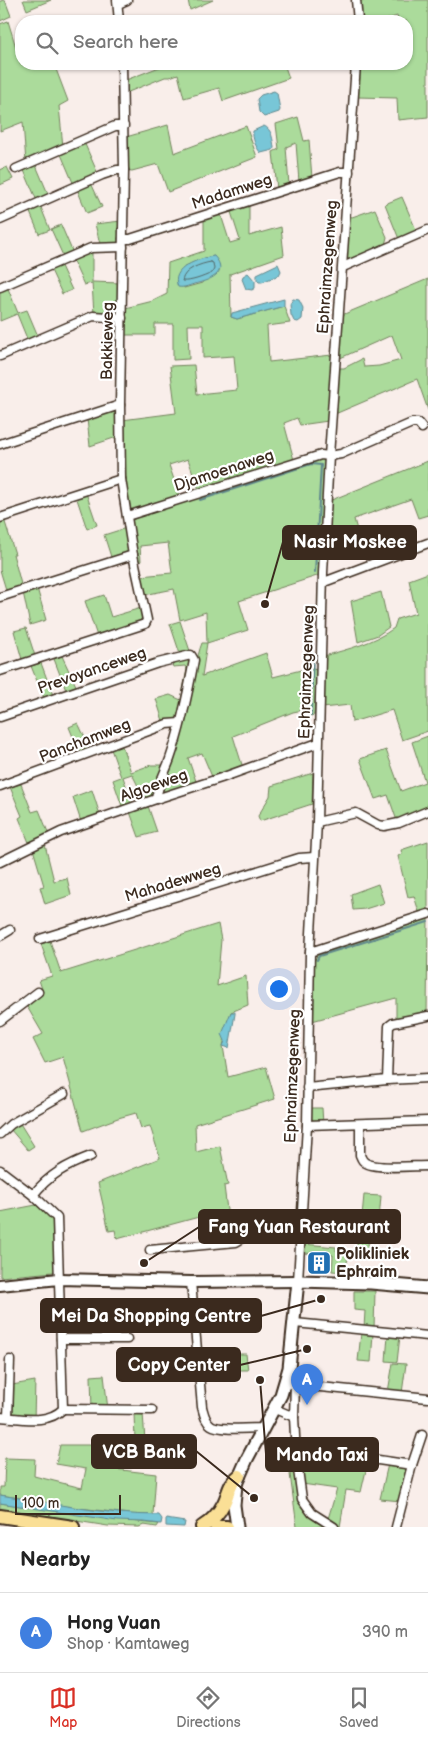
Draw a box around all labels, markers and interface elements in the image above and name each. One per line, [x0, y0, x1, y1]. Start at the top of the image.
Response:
search box [15, 15, 413, 70]
icon: search [33, 29, 61, 57]
text: Search here [73, 31, 178, 54]
street label: Madamweg [189, 170, 275, 214]
street label: Ephraimzegenweg [314, 199, 342, 335]
street label: Bakkieweg [98, 302, 118, 380]
street label: Djamoenaweg [172, 446, 276, 496]
callout: Nasir Moskee [283, 526, 416, 559]
text: Nasir Moskee [293, 532, 407, 553]
street label: Ephraimzegenweg [295, 605, 319, 739]
street label: Prevoyanceweg [35, 644, 149, 698]
street label: Panchamweg [37, 715, 133, 767]
street label: Algoeweg [118, 766, 190, 806]
street label: Mahadewweg [123, 859, 223, 907]
your location [266, 976, 292, 1002]
street label: Ephraimzegenweg [281, 1009, 305, 1143]
callout: Fang Yuan Restaurant [199, 1210, 400, 1243]
text: Fang Yuan Restaurant [208, 1217, 390, 1238]
place label: Polikliniek Ephraim [336, 1245, 410, 1282]
building icon: Polikliniek Ephraim [306, 1250, 332, 1276]
callout: Mei Da Shopping Centre [41, 1299, 261, 1332]
text: Mei Da Shopping Centre [51, 1306, 251, 1327]
callout: Copy Center [117, 1348, 240, 1381]
text: Copy Center [128, 1355, 231, 1376]
pin: A [291, 1364, 323, 1405]
callout: VCB Bank [92, 1435, 196, 1468]
callout: Mando Taxi [266, 1438, 378, 1471]
text: VCB Bank [102, 1442, 186, 1463]
text: Mando Taxi [276, 1445, 368, 1466]
scale bar [15, 1492, 121, 1515]
text: 100 m [22, 1495, 59, 1512]
text: Nearby [20, 1547, 90, 1572]
text: Hong Vuan [67, 1612, 161, 1635]
text: A [31, 1623, 41, 1642]
text: 390 m [362, 1623, 408, 1642]
text: Shop · Kamtaweg [67, 1635, 190, 1654]
tab: Map [49, 1684, 78, 1731]
tab: Directions [176, 1684, 241, 1731]
tab: Saved [339, 1684, 379, 1731]

